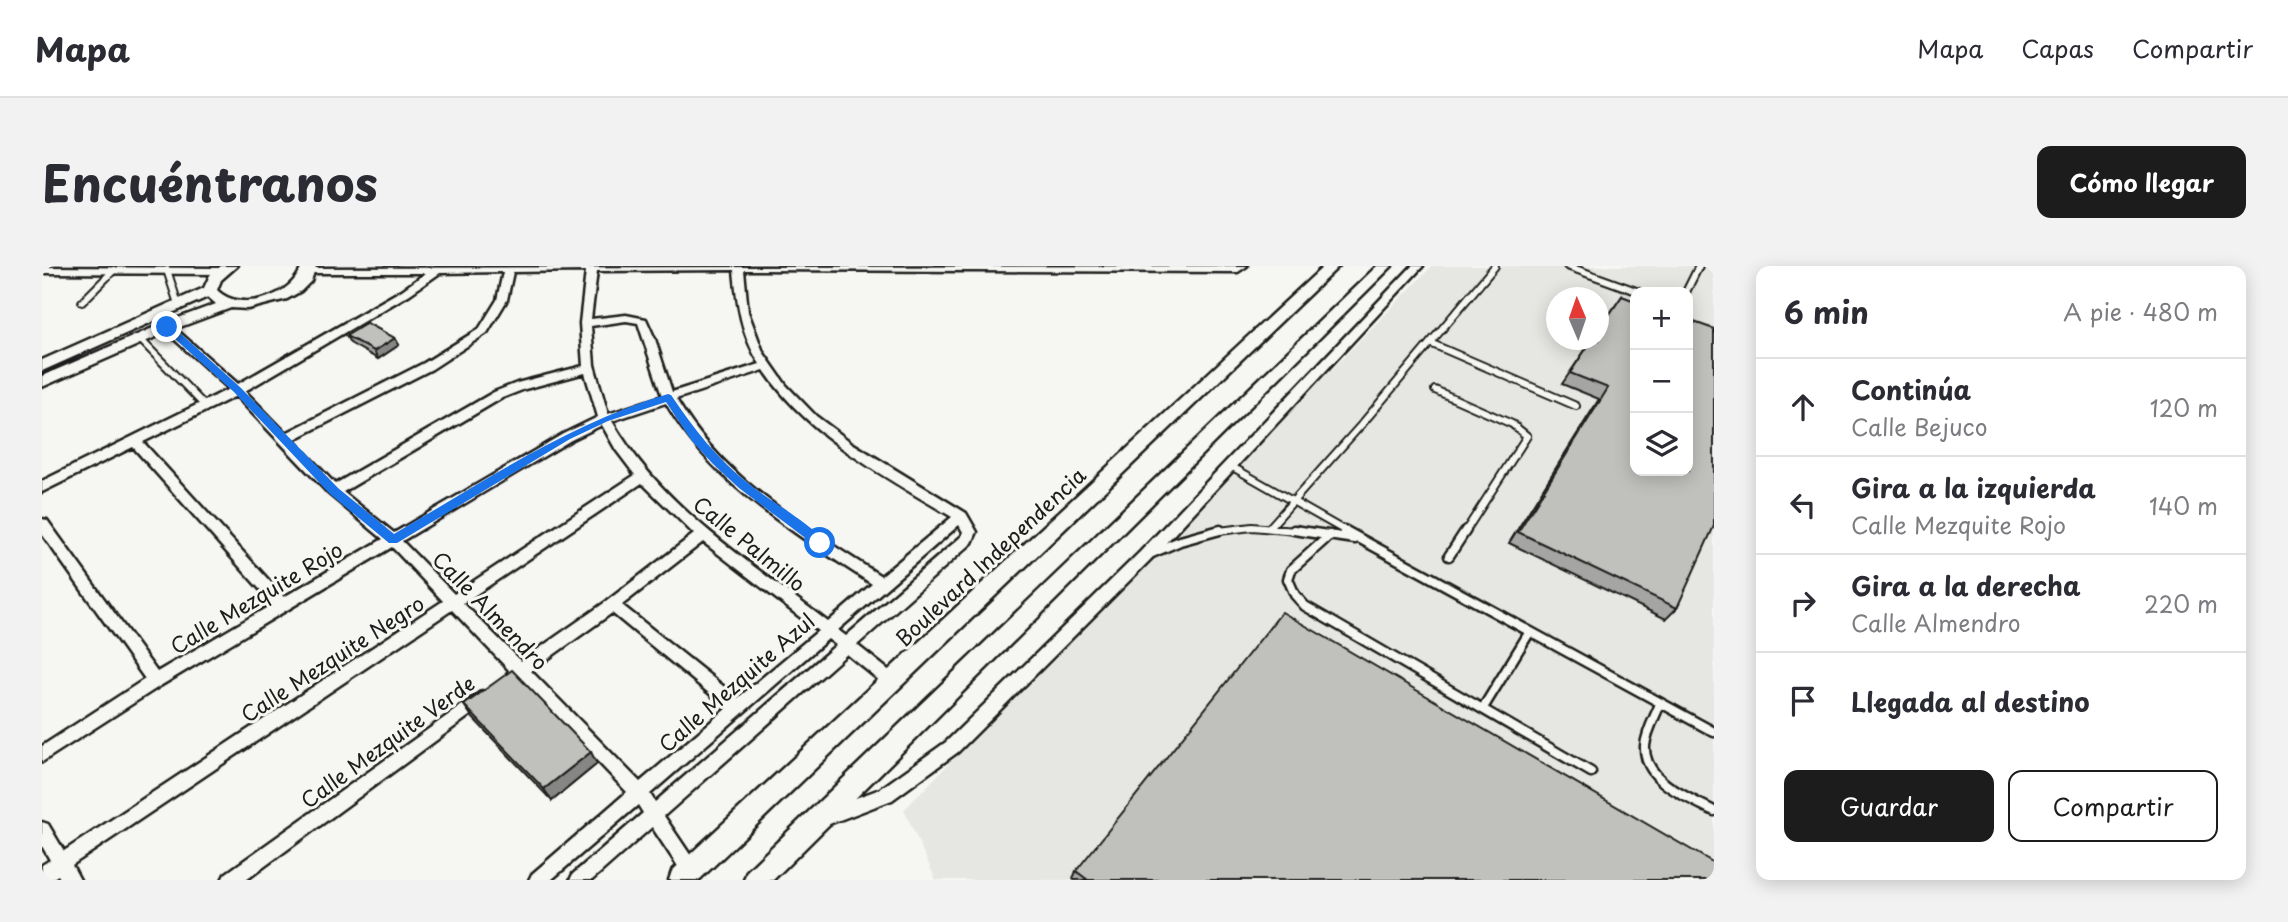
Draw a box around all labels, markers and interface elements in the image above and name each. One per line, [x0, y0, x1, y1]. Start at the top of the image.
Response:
text: Mapa [35, 23, 130, 73]
text: Mapa [1917, 30, 1983, 66]
text: Capas [2021, 30, 2094, 66]
text: Compartir [2132, 30, 2253, 66]
text: Encuéntranos [42, 145, 378, 219]
button: Cómo llegar [2037, 146, 2246, 218]
north arrow [1546, 287, 1609, 350]
map controls [1630, 287, 1693, 476]
button: + [1630, 287, 1693, 350]
text: 6 min [1784, 289, 1869, 334]
text: A pie · 480 m [2063, 294, 2218, 329]
route end [151, 311, 182, 342]
button: − [1630, 350, 1693, 413]
text: Continúa [1851, 370, 1971, 409]
icon: ahead [1784, 388, 1822, 426]
text: 120 m [2150, 390, 2218, 425]
text: Calle Bejuco [1851, 409, 1987, 444]
button: layers [1630, 413, 1693, 476]
street label: Boulevard Independencia [887, 459, 1093, 653]
text: Gira a la izquierda [1851, 468, 2096, 507]
icon: left [1784, 486, 1822, 524]
street label: Calle Palmillo [687, 488, 813, 598]
text: 140 m [2149, 488, 2218, 523]
text: Calle Mezquite Rojo [1851, 507, 2066, 542]
route start [804, 527, 835, 558]
street label: Calle Mezquite Rojo [164, 533, 348, 661]
street label: Calle Almendro [426, 543, 556, 677]
text: Gira a la derecha [1851, 566, 2081, 605]
icon: right [1784, 584, 1822, 622]
text: 220 m [2144, 586, 2218, 621]
street label: Calle Mezquite Negro [234, 587, 430, 729]
street label: Calle Mezquite Azul [651, 605, 821, 759]
text: Calle Almendro [1851, 605, 2021, 640]
street label: Calle Mezquite Verde [293, 667, 481, 815]
icon: arrive [1784, 682, 1822, 720]
text: Llegada al destino [1851, 682, 2090, 721]
button: Guardar [1784, 770, 1994, 842]
button: Compartir [2008, 770, 2218, 842]

